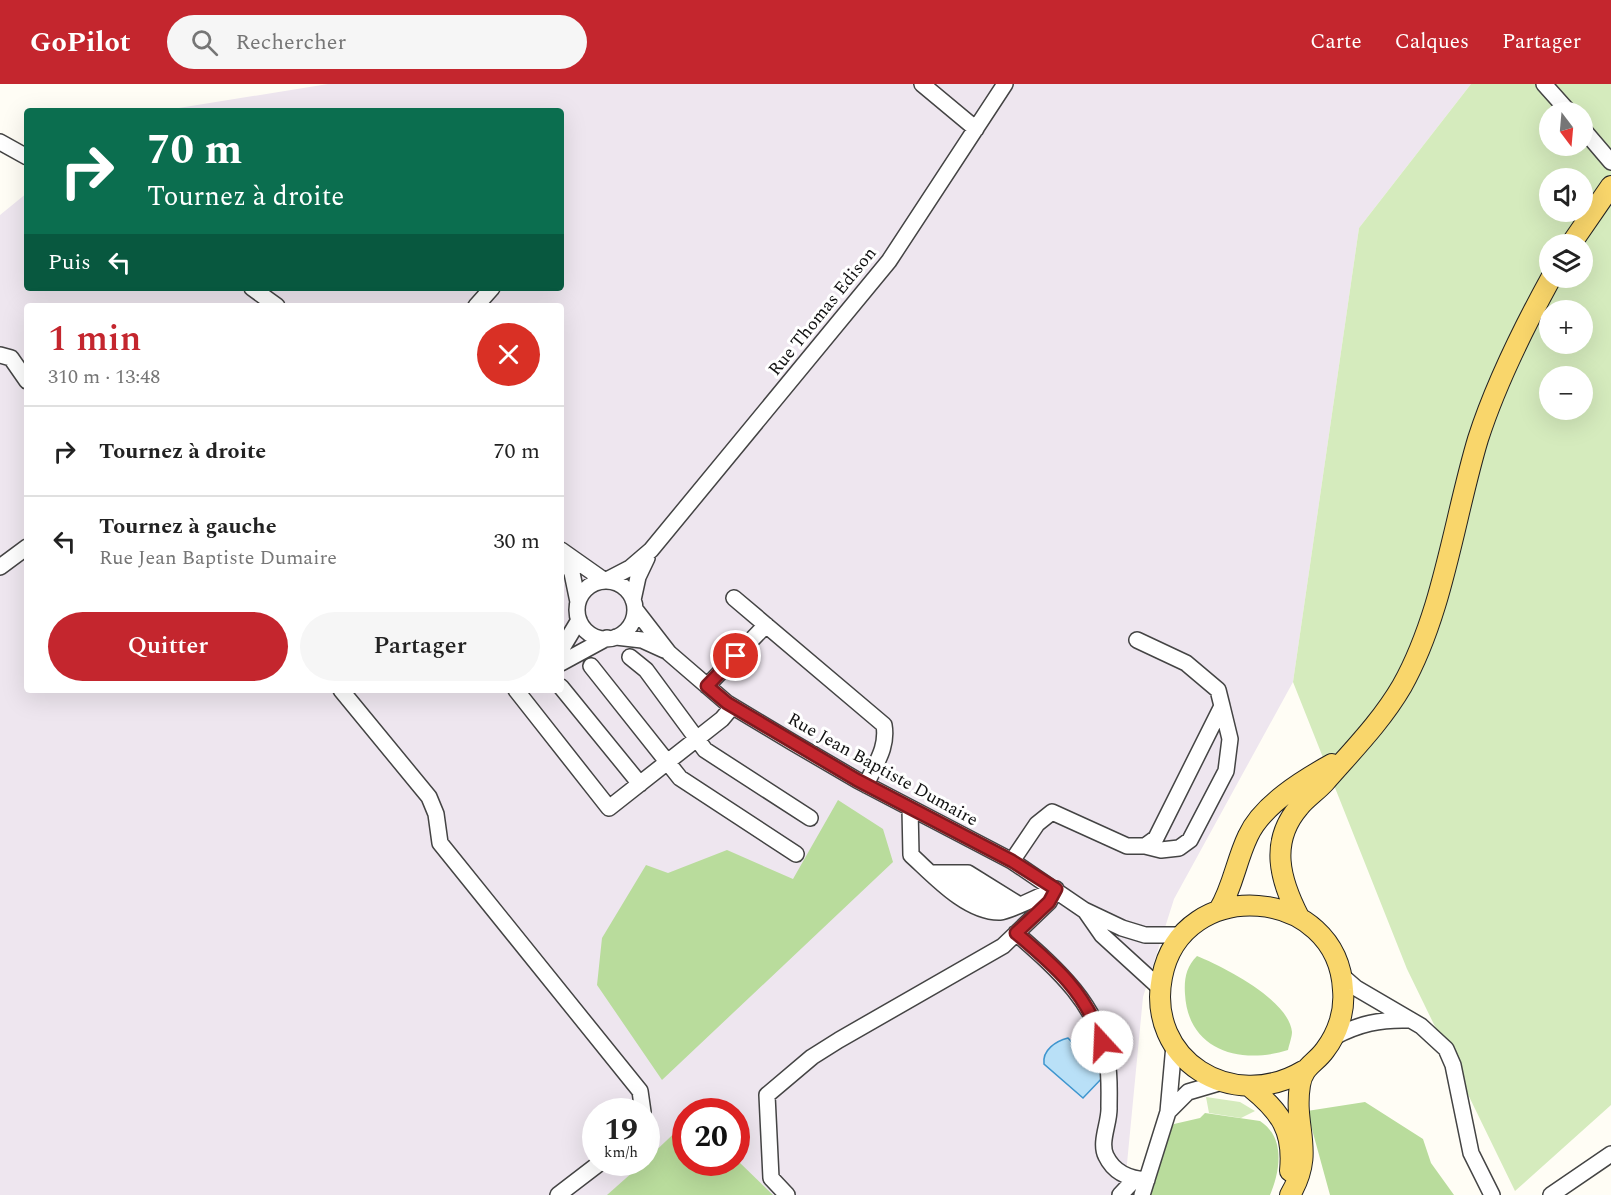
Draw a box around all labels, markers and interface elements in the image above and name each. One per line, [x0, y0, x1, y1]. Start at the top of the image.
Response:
search box [167, 15, 587, 69]
text: GoPilot [30, 21, 131, 64]
icon: search [188, 26, 221, 59]
text: Rechercher [236, 26, 346, 59]
text: Carte [1310, 26, 1362, 58]
text: Calques [1395, 26, 1469, 58]
text: Partager [1502, 26, 1581, 58]
north arrow [1539, 102, 1593, 156]
map controls [1539, 102, 1593, 420]
text: 70 m [147, 119, 242, 182]
icon: right [48, 132, 126, 210]
button: sound [1539, 168, 1593, 222]
text: Tournez à droite [147, 176, 344, 218]
button: layers [1539, 234, 1593, 288]
street label: Rue Thomas Edison [762, 241, 883, 382]
text: Puis [48, 246, 91, 279]
icon: left [103, 246, 136, 279]
button: + [1539, 300, 1593, 354]
text: 1 min [48, 312, 141, 367]
button: close [477, 323, 540, 386]
text: 310 m · 13:48 [48, 362, 160, 392]
button: − [1539, 366, 1593, 420]
icon: right [48, 435, 81, 468]
text: Tournez à droite [99, 435, 266, 468]
text: 70 m [494, 435, 540, 468]
text: Tournez à gauche [99, 510, 277, 543]
icon: left [48, 525, 81, 558]
text: 30 m [494, 525, 540, 558]
text: Rue Jean Baptiste Dumaire [99, 543, 337, 573]
button: Quitter [48, 612, 288, 681]
button: Partager [300, 612, 540, 681]
pin [710, 630, 761, 681]
icon: arrive [719, 639, 752, 672]
street label: Rue Jean Baptiste Dumaire [783, 706, 983, 833]
position arrow [1070, 1010, 1134, 1074]
speed limit sign: 20 [672, 1098, 750, 1176]
text: 19 [604, 1107, 638, 1153]
text: km/h [604, 1141, 638, 1164]

